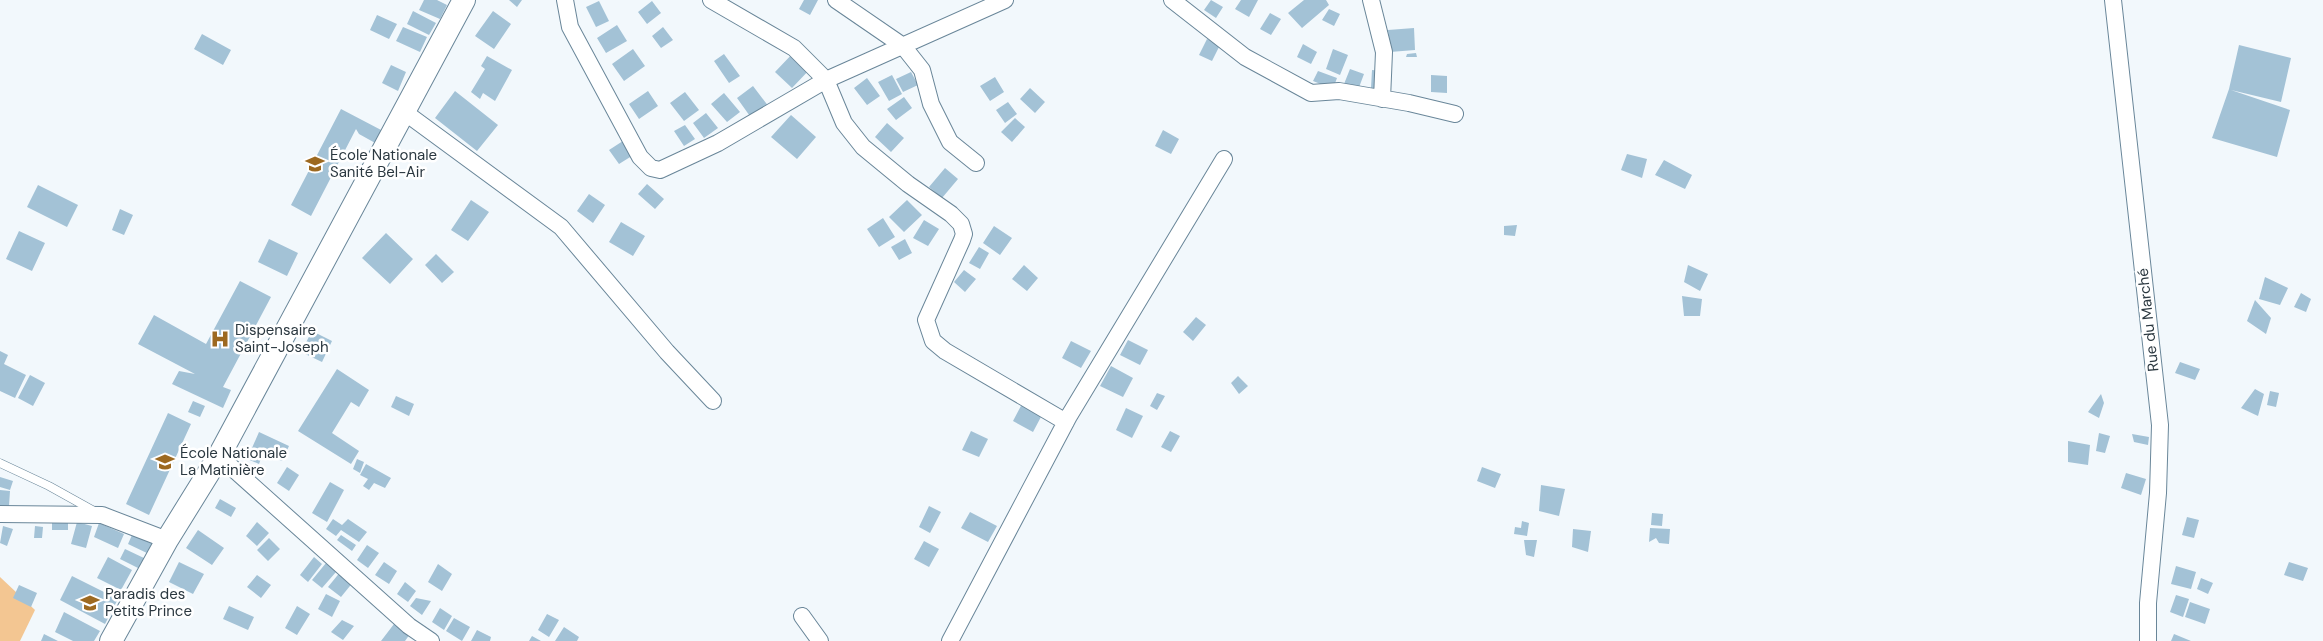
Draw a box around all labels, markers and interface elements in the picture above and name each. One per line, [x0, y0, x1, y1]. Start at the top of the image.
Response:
place label: École Nationale Sanité Bel-Air [330, 145, 437, 182]
school or university icon: École Nationale Sanité Bel-Air [304, 153, 326, 175]
street label: Rue du Marché [2133, 267, 2163, 373]
place label: Dispensaire Saint-Joseph [235, 320, 329, 357]
hospital icon: Dispensaire Saint-Joseph [209, 328, 231, 350]
place label: École Nationale La Matinière [180, 443, 287, 480]
school or university icon: École Nationale La Matinière [154, 451, 176, 473]
place label: Paradis des Petits Prince [105, 584, 192, 621]
school or university icon: Paradis des Petits Prince [79, 592, 101, 614]

